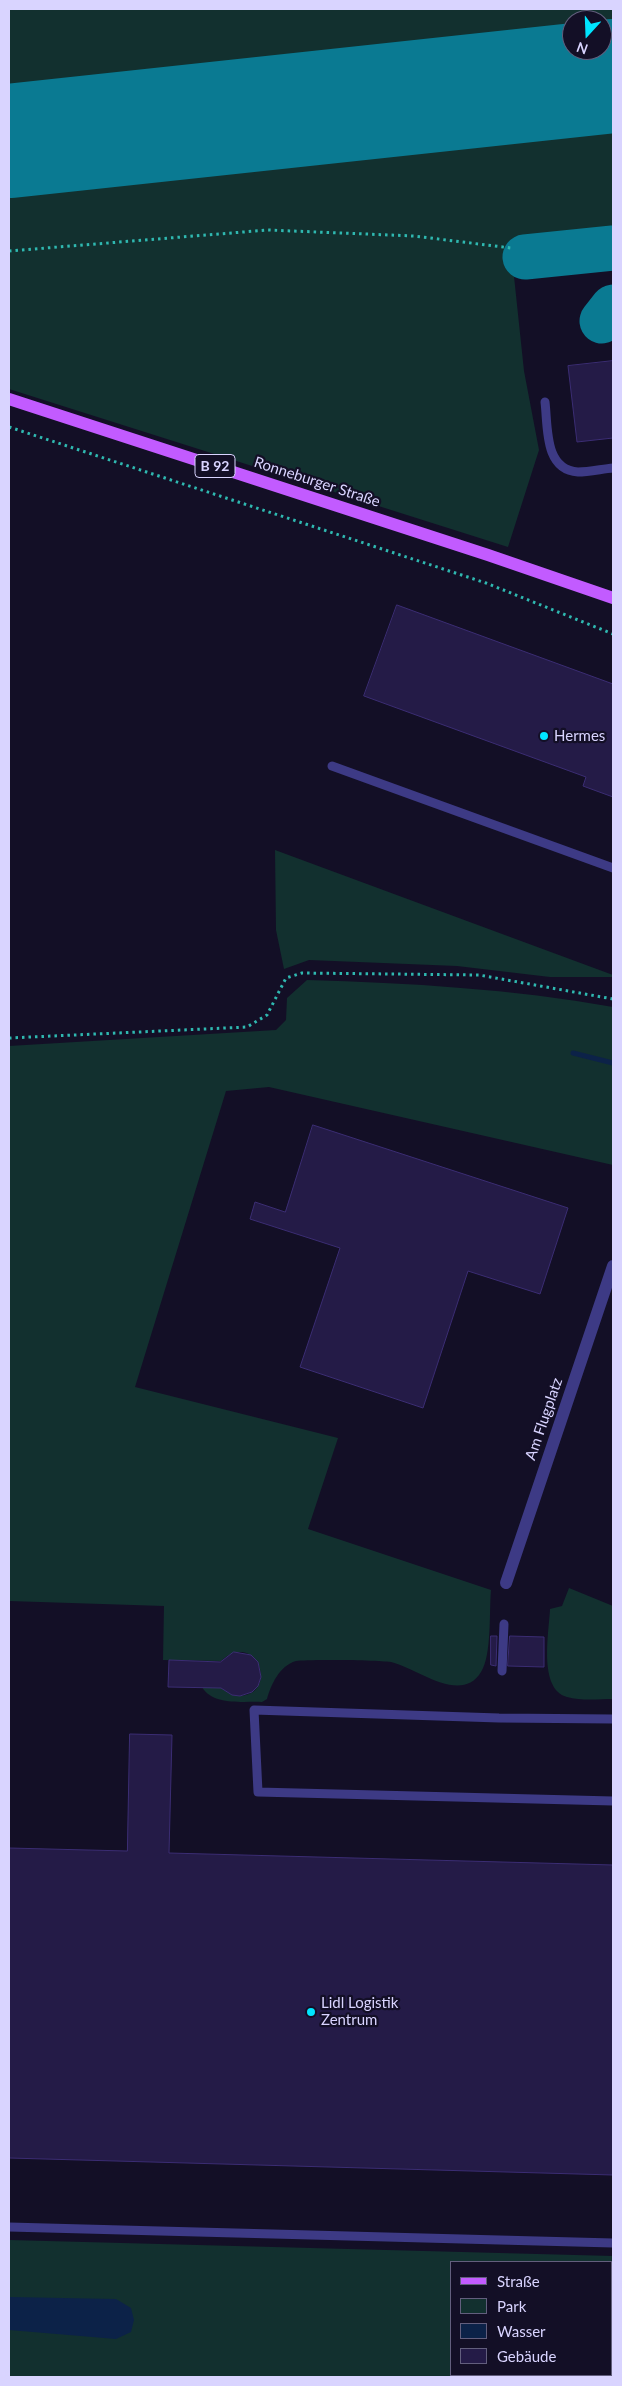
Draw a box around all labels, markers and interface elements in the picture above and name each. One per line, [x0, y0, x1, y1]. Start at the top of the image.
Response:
north arrow [562, 10, 612, 60]
text: N [574, 39, 590, 58]
street label: Ronneburger Straße [252, 453, 382, 511]
road number: B 92 [195, 454, 235, 478]
place label: Hermes [554, 727, 605, 745]
marker: Hermes [538, 730, 550, 742]
street label: Am Flugplatz [522, 1376, 566, 1462]
place label: Lidl Logistik Zentrum [321, 1994, 398, 2029]
marker: Lidl Logistik Zentrum [305, 2006, 317, 2018]
legend [450, 2261, 612, 2376]
text: Straße [497, 2272, 540, 2290]
text: Park [497, 2297, 526, 2315]
text: Wasser [497, 2322, 546, 2340]
text: Gebäude [497, 2347, 556, 2365]

